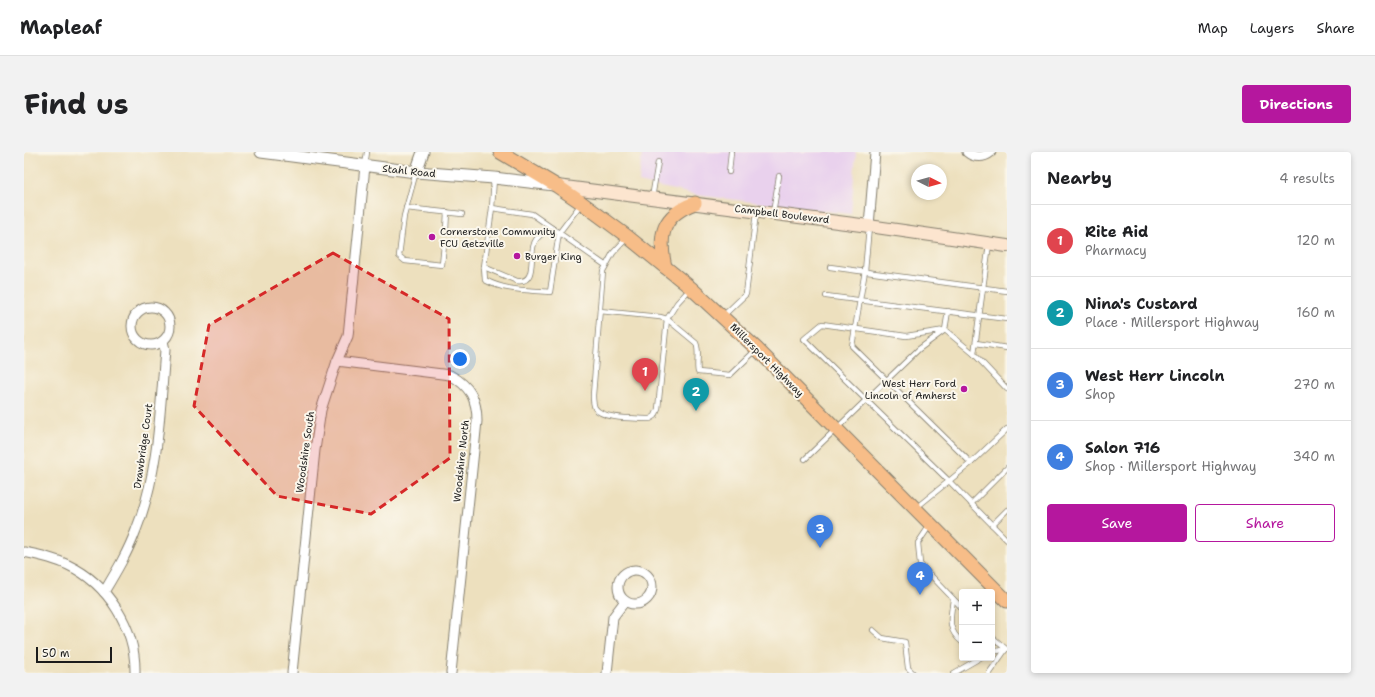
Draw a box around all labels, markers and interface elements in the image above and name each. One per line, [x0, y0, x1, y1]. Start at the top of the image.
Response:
text: Mapleaf [20, 15, 102, 40]
text: Map [1198, 19, 1228, 37]
text: Layers [1250, 19, 1294, 37]
text: Share [1316, 19, 1355, 37]
text: Find us [24, 85, 129, 123]
button: Directions [1242, 85, 1351, 123]
street label: Stahl Road [382, 162, 437, 180]
north arrow [911, 164, 947, 200]
text: Nearby [1047, 167, 1112, 189]
text: 4 results [1279, 170, 1335, 187]
street label: Campbell Boulevard [734, 202, 831, 226]
text: Rite Aid [1085, 222, 1148, 242]
place label: Cornerstone Community FCU Getzville [440, 225, 556, 250]
marker: Cornerstone Community FCU Getzville [427, 232, 437, 242]
text: 1 [1057, 232, 1063, 249]
text: 120 m [1297, 232, 1335, 249]
text: Pharmacy [1085, 242, 1147, 259]
place label: Burger King [525, 250, 582, 263]
marker: Burger King [512, 251, 522, 261]
text: Nina's Custard [1085, 294, 1198, 314]
text: 2 [1055, 304, 1065, 321]
text: 160 m [1297, 304, 1335, 321]
text: Place · Millersport Highway [1085, 314, 1259, 331]
street label: Millersport Highway [727, 320, 807, 400]
your location [450, 349, 470, 369]
pin: 1 [632, 358, 658, 391]
text: West Herr Lincoln [1085, 366, 1224, 386]
text: 3 [1055, 376, 1065, 393]
text: 270 m [1293, 376, 1335, 393]
place label: West Herr Ford Lincoln of Amherst [865, 377, 957, 402]
pin: 2 [683, 378, 709, 411]
marker: West Herr Ford Lincoln of Amherst [959, 384, 969, 394]
text: Shop [1085, 386, 1115, 403]
street label: Drawbridge Court [131, 403, 155, 489]
street label: Woodshire South [293, 410, 317, 494]
street label: Woodshire North [450, 419, 472, 503]
text: Salon 716 [1085, 438, 1160, 458]
text: 4 [1055, 448, 1065, 465]
text: 340 m [1293, 448, 1335, 465]
text: Shop · Millersport Highway [1085, 458, 1256, 475]
button: Save [1047, 504, 1187, 542]
button: Share [1195, 504, 1335, 542]
pin: 3 [807, 515, 833, 548]
pin: 4 [907, 562, 933, 595]
map controls [959, 589, 995, 661]
button: + [959, 589, 995, 625]
button: − [959, 625, 995, 661]
scale bar [36, 645, 112, 664]
text: 50 m [42, 646, 70, 661]

